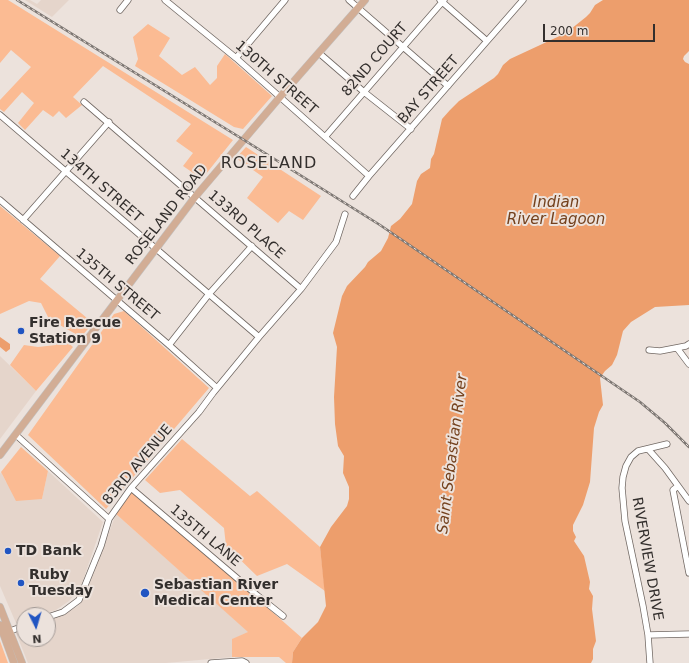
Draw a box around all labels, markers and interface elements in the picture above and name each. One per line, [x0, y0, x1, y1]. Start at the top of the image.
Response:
scale bar [545, 16, 657, 42]
street label: 82ND COURT [339, 20, 411, 100]
text: 200 m [550, 24, 588, 38]
street label: 130TH STREET [231, 38, 321, 118]
street label: BAY STREET [395, 53, 463, 127]
street label: 134TH STREET [56, 146, 146, 226]
district label: ROSELAND [221, 154, 317, 174]
street label: ROSELAND ROAD [123, 161, 211, 269]
street label: 133RD PLACE [204, 187, 288, 263]
water label: Indian River Lagoon [507, 194, 605, 229]
street label: 135TH STREET [72, 245, 162, 325]
place label: Fire Rescue Station 9 [29, 315, 121, 348]
marker: Fire Rescue Station 9 [16, 326, 26, 336]
water label: Saint Sebastian River [434, 373, 472, 535]
street label: 83RD AVENUE [100, 422, 176, 508]
street label: RIVERVIEW DRIVE [628, 496, 666, 622]
street label: 135TH LANE [166, 502, 244, 570]
place label: TD Bank [16, 543, 81, 559]
marker: TD Bank [3, 546, 13, 556]
place label: Ruby Tuesday [29, 567, 93, 600]
place label: Sebastian River Medical Center [154, 577, 278, 610]
marker: Ruby Tuesday [16, 578, 26, 588]
marker: Sebastian River Medical Center [139, 587, 151, 599]
north arrow [16, 607, 56, 647]
text: N [32, 632, 42, 645]

